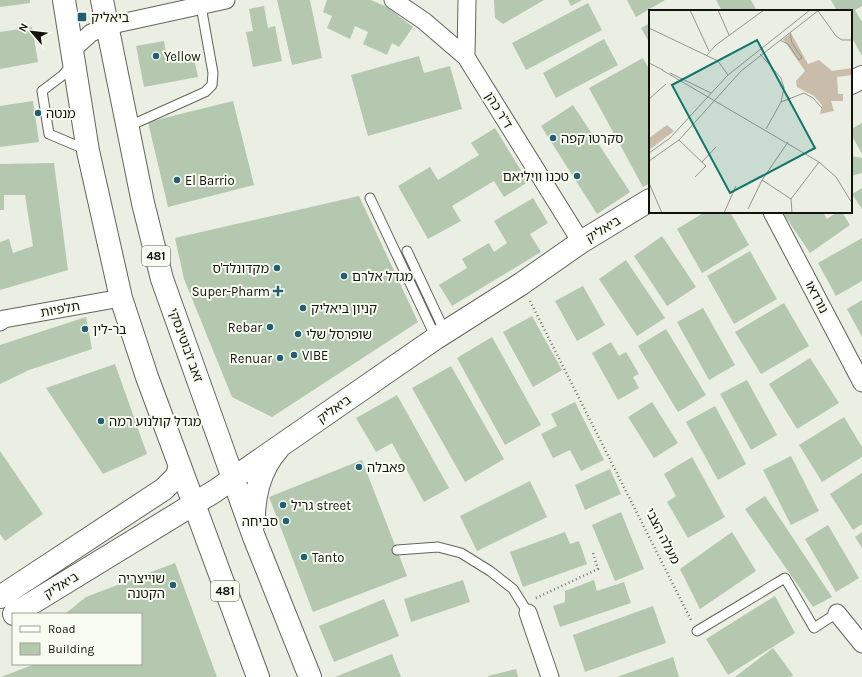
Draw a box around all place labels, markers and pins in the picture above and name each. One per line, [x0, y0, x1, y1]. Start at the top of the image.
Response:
place label: ביאליק [91, 10, 129, 25]
marker: ביאליק [76, 11, 88, 23]
place label: Yellow [164, 49, 201, 64]
marker: Yellow [151, 51, 161, 61]
place label: מנטה [46, 106, 76, 121]
marker: מנטה [33, 108, 43, 118]
place label: סקרטו קפה [561, 131, 623, 146]
marker: סקרטו קפה [548, 133, 558, 143]
place label: טכנו וויליאם [503, 169, 569, 184]
marker: טכנו וויליאם [572, 171, 582, 181]
place label: El Barrio [185, 173, 235, 188]
marker: El Barrio [172, 175, 182, 185]
place label: מקדונלד'ס [212, 261, 269, 276]
marker: מקדונלד'ס [272, 263, 282, 273]
place label: מגדל אלרם [352, 269, 413, 284]
marker: מגדל אלרם [339, 271, 349, 281]
place label: Super-Pharm [192, 284, 270, 299]
marker: Super-Pharm [273, 286, 283, 296]
place label: קניון ביאליק [311, 301, 377, 316]
marker: קניון ביאליק [298, 303, 308, 313]
place label: Rebar [228, 320, 262, 335]
place label: בר-לין [93, 322, 126, 337]
marker: Rebar [265, 322, 275, 332]
marker: בר-לין [80, 324, 90, 334]
place label: שופרסל שלי [306, 327, 372, 342]
marker: שופרסל שלי [293, 329, 303, 339]
place label: VIBE [302, 348, 328, 363]
marker: VIBE [289, 350, 299, 360]
place label: Renuar [230, 351, 272, 366]
marker: Renuar [275, 353, 285, 363]
place label: מגדל קולנוע רמה [109, 414, 202, 429]
marker: מגדל קולנוע רמה [96, 416, 106, 426]
place label: פאבלה [367, 460, 406, 475]
marker: פאבלה [354, 462, 364, 472]
place label: גריל street [291, 498, 351, 513]
marker: גריל street [278, 500, 288, 510]
place label: סביחה [242, 514, 278, 529]
marker: סביחה [281, 516, 291, 526]
place label: Tanto [312, 550, 344, 565]
marker: Tanto [299, 552, 309, 562]
place label: שוייצריה הקטנה [118, 571, 165, 601]
marker: שוייצריה הקטנה [168, 580, 178, 590]

